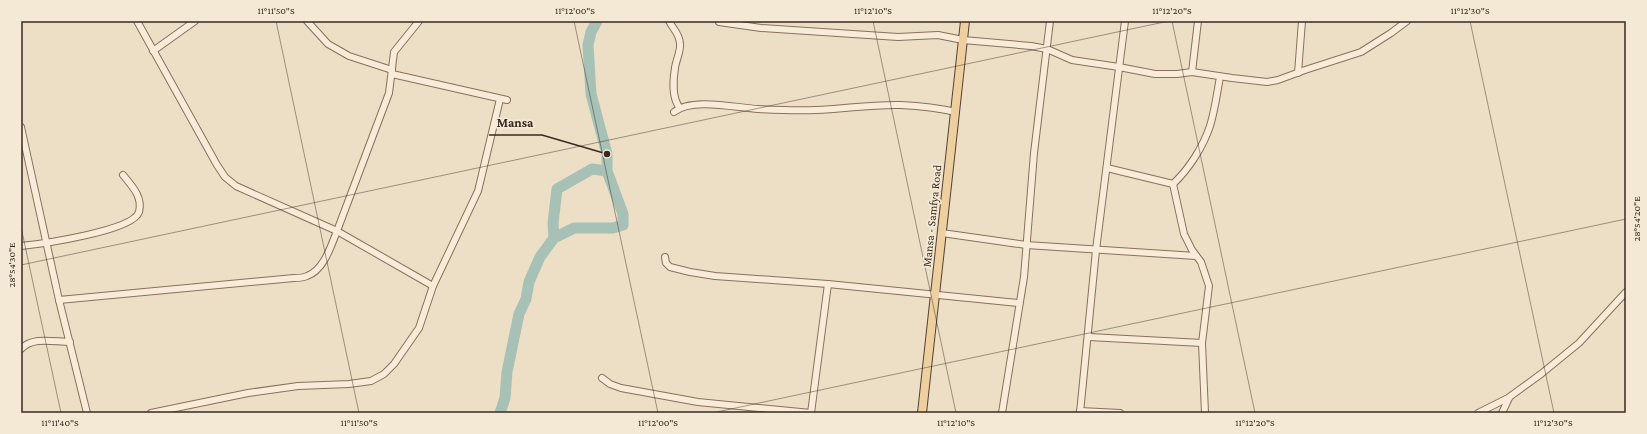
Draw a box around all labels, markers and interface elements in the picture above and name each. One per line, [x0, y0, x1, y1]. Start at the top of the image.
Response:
text: 11°11'50"S [257, 5, 295, 16]
text: 11°12'00"S [555, 5, 595, 16]
text: 11°12'10"S [854, 5, 892, 16]
text: 11°12'20"S [1152, 5, 1192, 16]
text: 11°12'30"S [1450, 5, 1490, 16]
callout: Mansa [489, 110, 542, 135]
text: Mansa [497, 115, 534, 130]
street label: Mansa - Samfya Road [920, 163, 944, 268]
text: 28°54'20"E [1631, 196, 1642, 242]
text: 28°54'30"E [6, 242, 17, 287]
text: 11°11'40"S [41, 417, 79, 428]
text: 11°11'50"S [340, 417, 378, 428]
text: 11°12'00"S [638, 417, 678, 428]
text: 11°12'10"S [937, 417, 975, 428]
text: 11°12'20"S [1235, 417, 1275, 428]
text: 11°12'30"S [1533, 417, 1573, 428]

